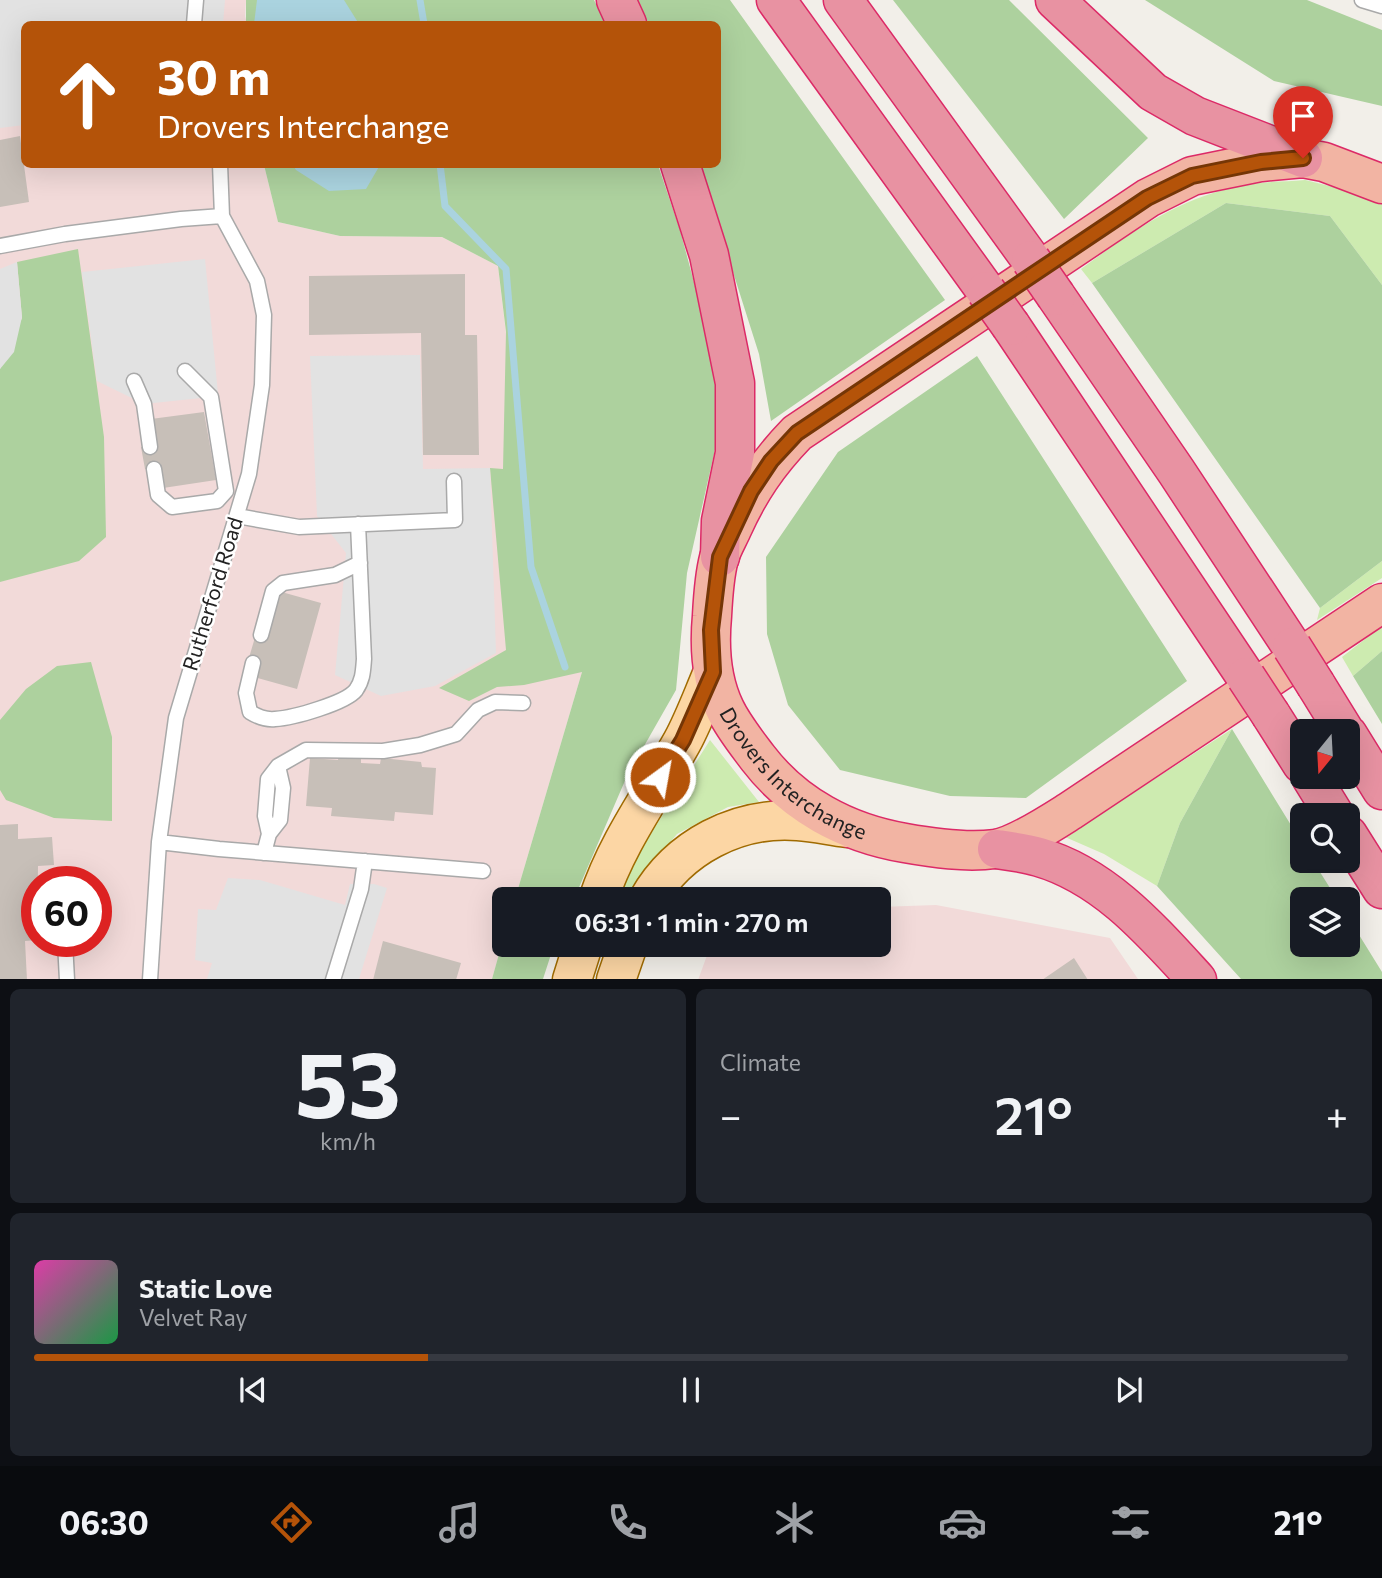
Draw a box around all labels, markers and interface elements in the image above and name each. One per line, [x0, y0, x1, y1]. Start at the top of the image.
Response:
text: 30 m [157, 45, 270, 105]
icon: ahead [42, 49, 133, 140]
pin [1273, 86, 1333, 158]
icon: arrive [1284, 97, 1322, 135]
text: Drovers Interchange [157, 105, 449, 145]
street label: Rutherford Road [176, 514, 247, 673]
street label: Drovers Interchange [715, 703, 870, 844]
north arrow [1290, 719, 1360, 789]
map controls [1290, 719, 1360, 957]
position arrow [623, 740, 697, 814]
button: search [1290, 803, 1360, 873]
speed limit sign: 60 [21, 866, 112, 957]
button: layers [1290, 887, 1360, 957]
text: 06:31 · 1 min · 270 m [574, 906, 809, 937]
text: 53 [295, 1025, 401, 1137]
text: Climate [720, 1048, 801, 1076]
text: 21° [994, 1082, 1073, 1146]
text: − [720, 1091, 742, 1138]
text: + [1326, 1091, 1348, 1138]
text: km/h [320, 1127, 376, 1155]
text: Static Love [139, 1272, 272, 1303]
text: Velvet Ray [139, 1303, 247, 1331]
icon: previous [234, 1371, 272, 1409]
icon: pause [672, 1371, 710, 1409]
icon: next [1110, 1371, 1148, 1409]
icon: directions [267, 1498, 316, 1547]
icon: music [435, 1498, 484, 1547]
icon: phone [603, 1498, 652, 1547]
icon: climate [770, 1498, 819, 1547]
icon: car [938, 1498, 987, 1547]
icon: filters [1106, 1498, 1155, 1547]
text: 06:30 [59, 1502, 149, 1542]
text: 21° [1274, 1502, 1323, 1542]

